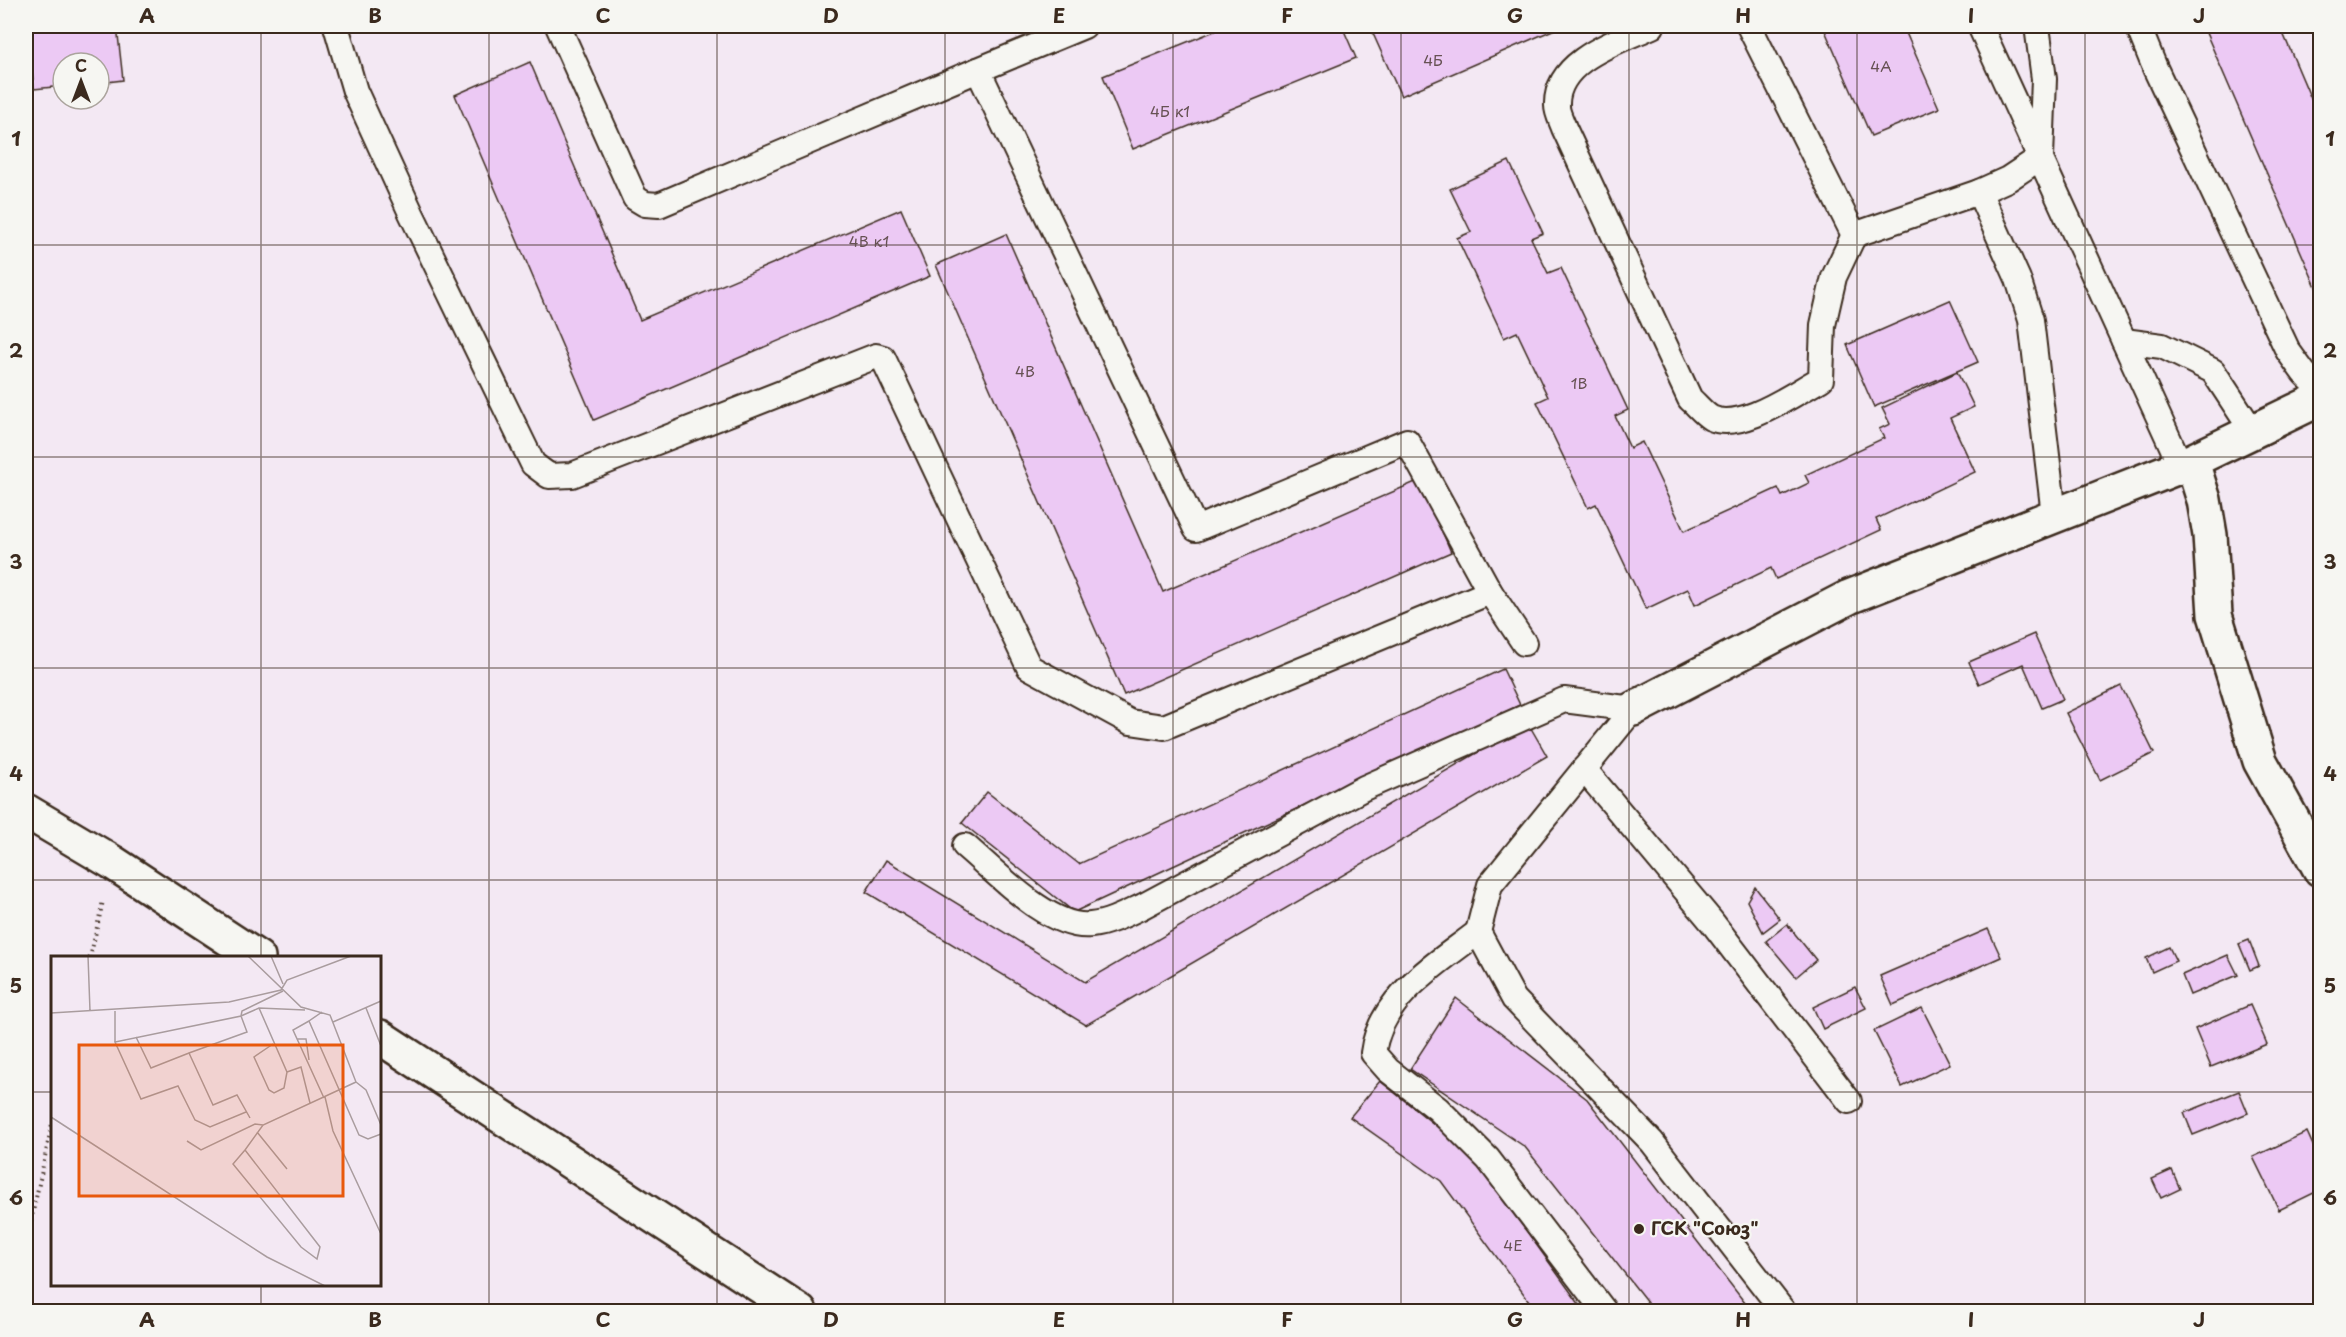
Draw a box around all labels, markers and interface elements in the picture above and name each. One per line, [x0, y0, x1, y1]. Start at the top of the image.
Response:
text: A [139, 0, 155, 30]
text: B [368, 0, 382, 30]
text: C [595, 0, 611, 30]
text: D [823, 0, 839, 30]
text: E [1053, 0, 1065, 30]
text: F [1281, 0, 1293, 30]
text: G [1507, 0, 1523, 30]
text: H [1735, 0, 1751, 30]
text: I [1968, 0, 1974, 30]
text: J [2193, 0, 2205, 30]
house number: 4Б [1423, 48, 1443, 71]
north arrow [51, 51, 111, 111]
text: С [75, 53, 87, 77]
house number: 4А [1870, 54, 1892, 77]
house number: 4Б к1 [1150, 99, 1190, 122]
text: 1 [11, 123, 21, 153]
text: 1 [2325, 123, 2335, 153]
house number: 4В к1 [849, 229, 889, 252]
text: 2 [9, 335, 23, 365]
text: 2 [2323, 335, 2337, 365]
house number: 4В [1015, 359, 1035, 382]
house number: 1В [1571, 371, 1587, 394]
text: 3 [9, 546, 23, 576]
text: 3 [2323, 546, 2337, 576]
text: 4 [9, 758, 23, 788]
text: 4 [2323, 758, 2337, 788]
inset map [51, 956, 381, 1286]
text: 5 [10, 970, 22, 1000]
text: 5 [2324, 970, 2336, 1000]
text: 6 [9, 1182, 23, 1212]
text: 6 [2323, 1182, 2337, 1212]
place label: ГСК "Союз" [1651, 1214, 1759, 1241]
marker: ГСК "Союз" [1632, 1222, 1646, 1236]
house number: 4Е [1503, 1233, 1523, 1256]
text: A [139, 1304, 155, 1334]
text: B [368, 1304, 382, 1334]
text: C [595, 1304, 611, 1334]
text: D [823, 1304, 839, 1334]
text: E [1053, 1304, 1065, 1334]
text: F [1281, 1304, 1293, 1334]
text: G [1507, 1304, 1523, 1334]
text: H [1735, 1304, 1751, 1334]
text: I [1968, 1304, 1974, 1334]
text: J [2193, 1304, 2205, 1334]

